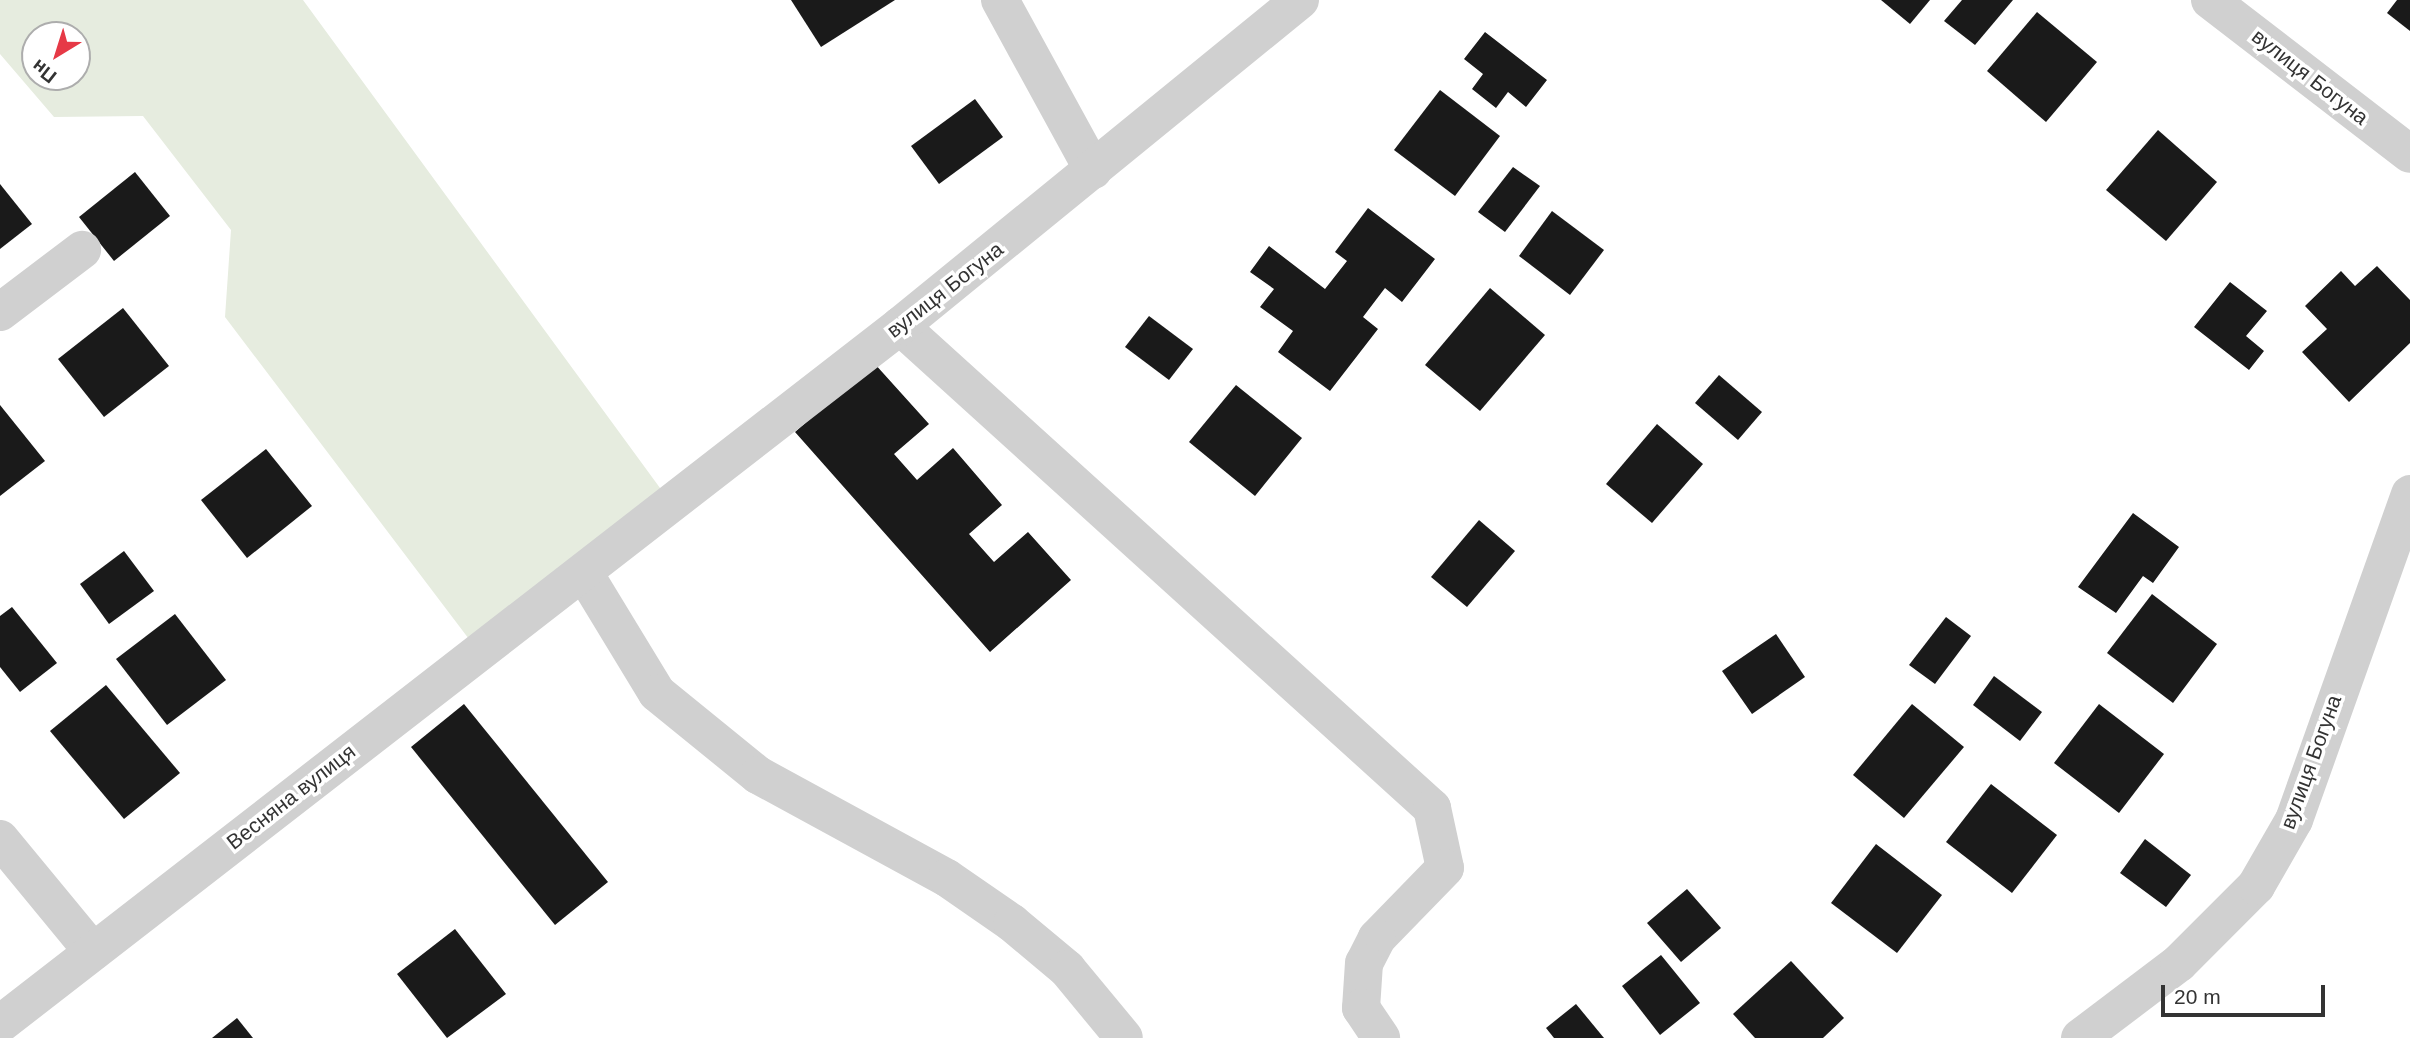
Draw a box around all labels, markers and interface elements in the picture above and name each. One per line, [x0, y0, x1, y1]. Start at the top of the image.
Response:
north arrow [21, 21, 91, 91]
street label: вулиця Богуна [2247, 24, 2373, 130]
text: Пн [28, 55, 60, 87]
street label: вулиця Богуна [882, 237, 1008, 343]
street label: вулиця Богуна [2275, 692, 2347, 832]
street label: Весняна вулиця [222, 739, 360, 855]
scale bar [2165, 972, 2330, 1016]
text: 20 m [2174, 985, 2221, 1008]

